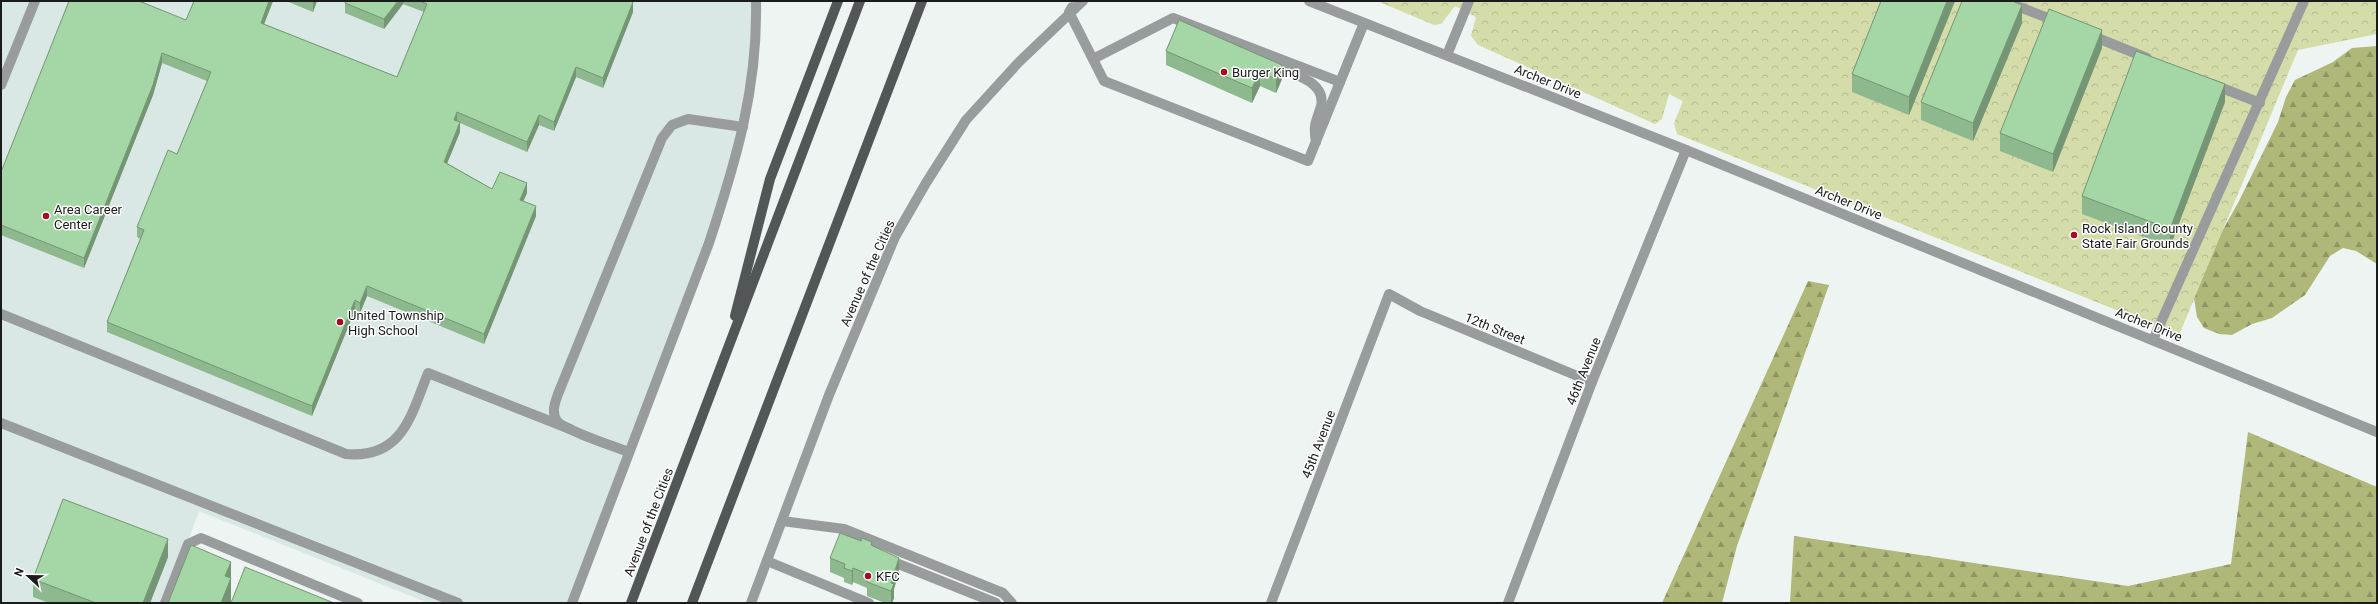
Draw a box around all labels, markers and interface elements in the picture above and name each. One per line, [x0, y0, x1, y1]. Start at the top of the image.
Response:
street label: Archer Drive [1512, 61, 1583, 102]
place label: Burger King [1232, 65, 1299, 80]
marker: Burger King [1219, 67, 1229, 77]
street label: Archer Drive [1813, 182, 1884, 223]
place label: Area Career Center [54, 202, 123, 232]
marker: Area Career Center [41, 211, 51, 221]
street label: Avenue of the Cities [837, 217, 898, 329]
place label: Rock Island County State Fair Grounds [2082, 221, 2193, 251]
marker: Rock Island County State Fair Grounds [2069, 230, 2079, 240]
street label: Archer Drive [2113, 304, 2184, 345]
place label: United Township High School [348, 308, 444, 338]
street label: 12th Street [1463, 310, 1527, 347]
marker: United Township High School [335, 317, 345, 327]
street label: 46th Avenue [1563, 335, 1604, 407]
street label: 45th Avenue [1299, 408, 1338, 480]
street label: Avenue of the Cities [621, 466, 676, 579]
north arrow [8, 556, 48, 596]
text: N [12, 566, 27, 578]
place label: KFC [876, 569, 900, 584]
marker: KFC [863, 571, 873, 581]

